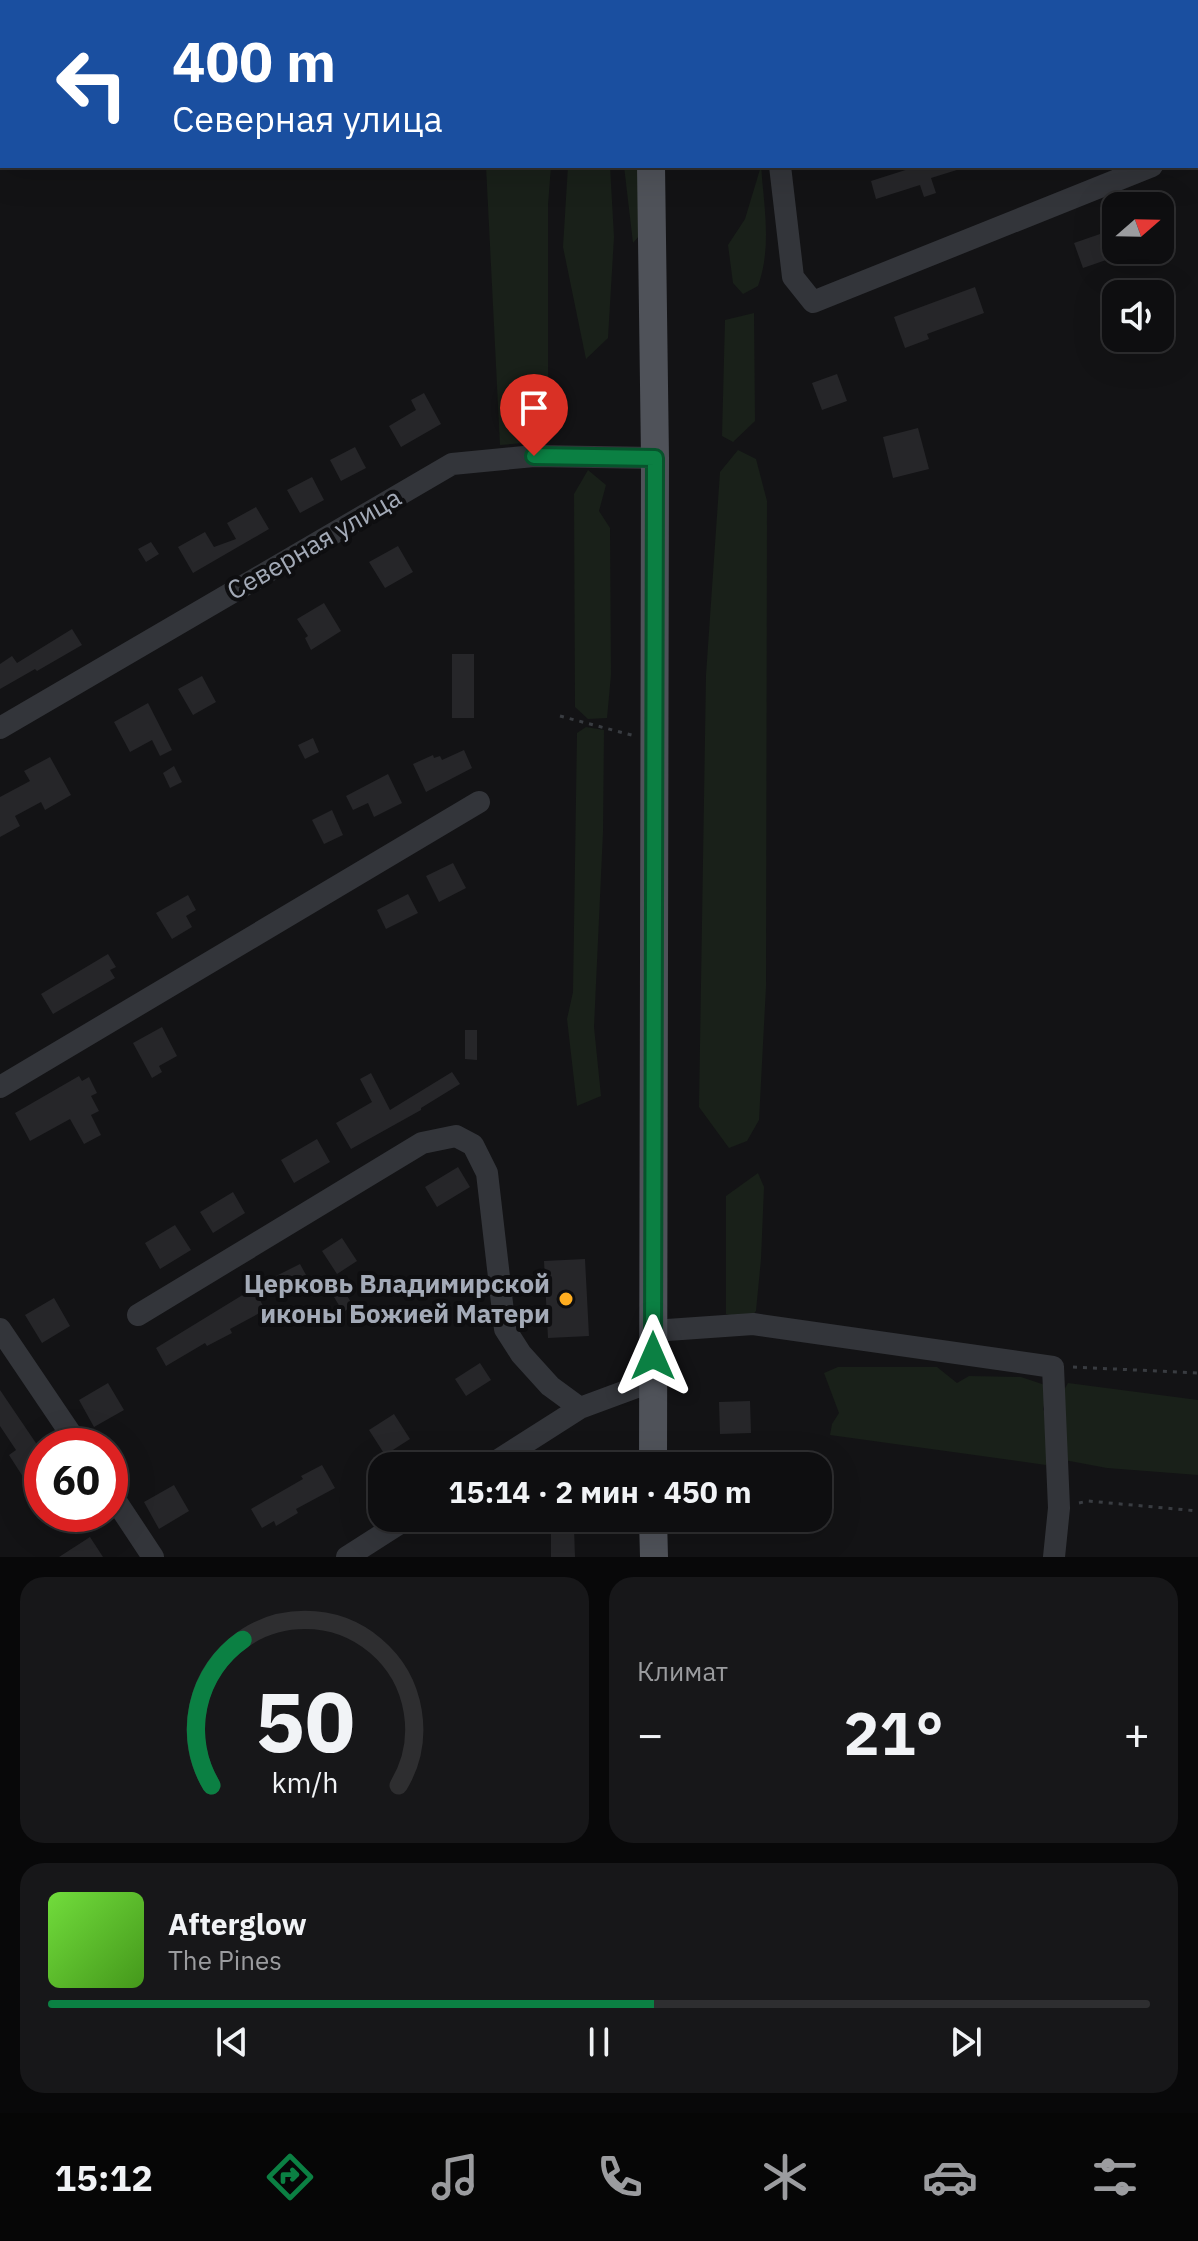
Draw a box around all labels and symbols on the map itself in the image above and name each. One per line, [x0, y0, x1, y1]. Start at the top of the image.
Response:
north arrow [1102, 192, 1174, 264]
pin [500, 374, 568, 456]
street label: Северная улица [220, 479, 407, 607]
place label: Церковь Владимирской иконы Божией Матери [244, 1266, 550, 1330]
marker: Церковь Владимирской иконы Божией Матери [557, 1290, 575, 1308]
position arrow [611, 1314, 695, 1398]
speed limit sign: 60 [24, 1428, 128, 1532]

